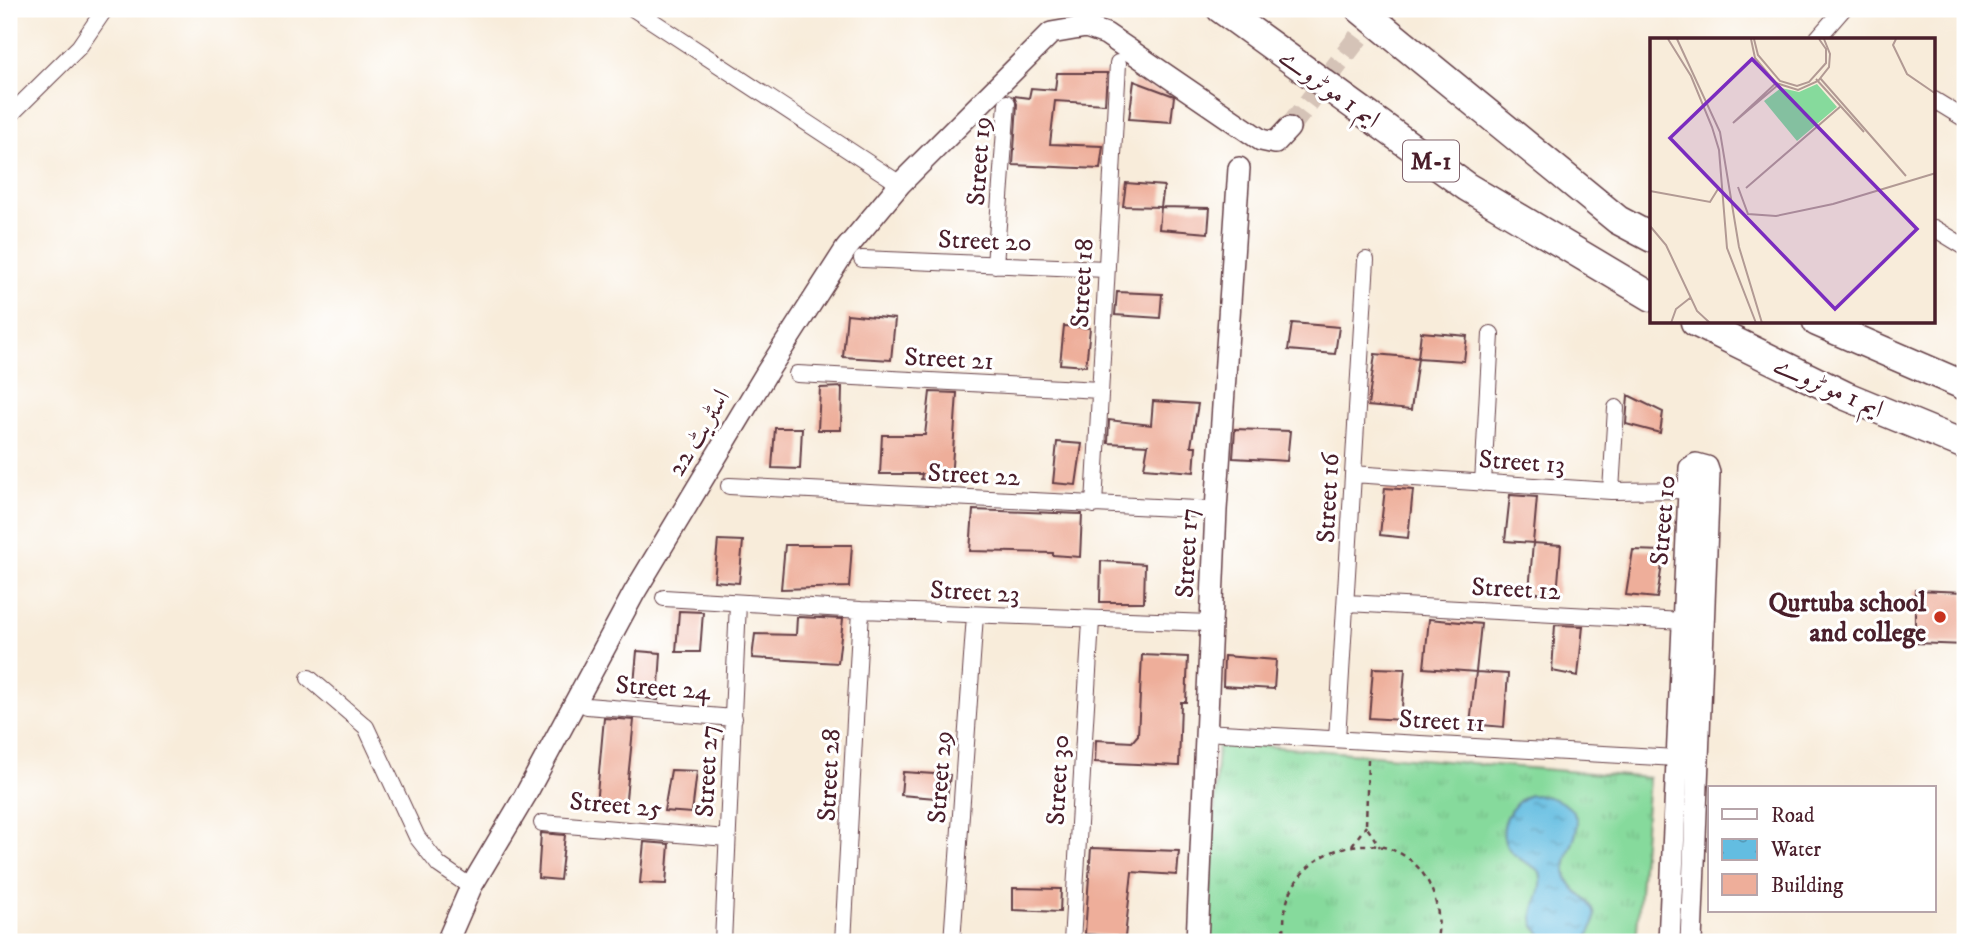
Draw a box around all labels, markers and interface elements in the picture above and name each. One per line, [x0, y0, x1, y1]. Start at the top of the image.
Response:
inset map [1650, 38, 1936, 324]
street label: ایم 1 موٹروے [1269, 40, 1386, 140]
street label: Street 19 [960, 115, 999, 207]
road number: M-1 [1403, 140, 1459, 182]
street label: Street 20 [937, 223, 1032, 260]
street label: Street 18 [1064, 237, 1101, 329]
street label: Street 21 [903, 341, 994, 378]
street label: ایم 1 موٹروے [1766, 348, 1889, 431]
street label: اسٹریٹ 22 [660, 383, 738, 482]
street label: Street 13 [1478, 443, 1566, 482]
street label: Street 16 [1310, 451, 1347, 544]
street label: Street 22 [927, 457, 1021, 494]
street label: Street 10 [1643, 474, 1684, 567]
street label: Street 17 [1169, 507, 1206, 599]
street label: Street 12 [1470, 571, 1562, 608]
street label: Street 23 [929, 574, 1020, 611]
place label: Qurtuba school and college [1768, 587, 1927, 650]
marker: Qurtuba school and college [1932, 609, 1948, 625]
street label: Street 24 [614, 669, 712, 708]
street label: Street 11 [1398, 703, 1486, 740]
street label: Street 27 [689, 724, 726, 818]
street label: Street 28 [811, 728, 848, 822]
street label: Street 29 [921, 730, 960, 825]
street label: Street 30 [1040, 734, 1077, 826]
street label: Street 25 [568, 785, 664, 826]
legend [1708, 786, 1936, 912]
text: Road [1771, 803, 1815, 829]
text: Water [1770, 837, 1821, 863]
text: Building [1771, 873, 1844, 899]

